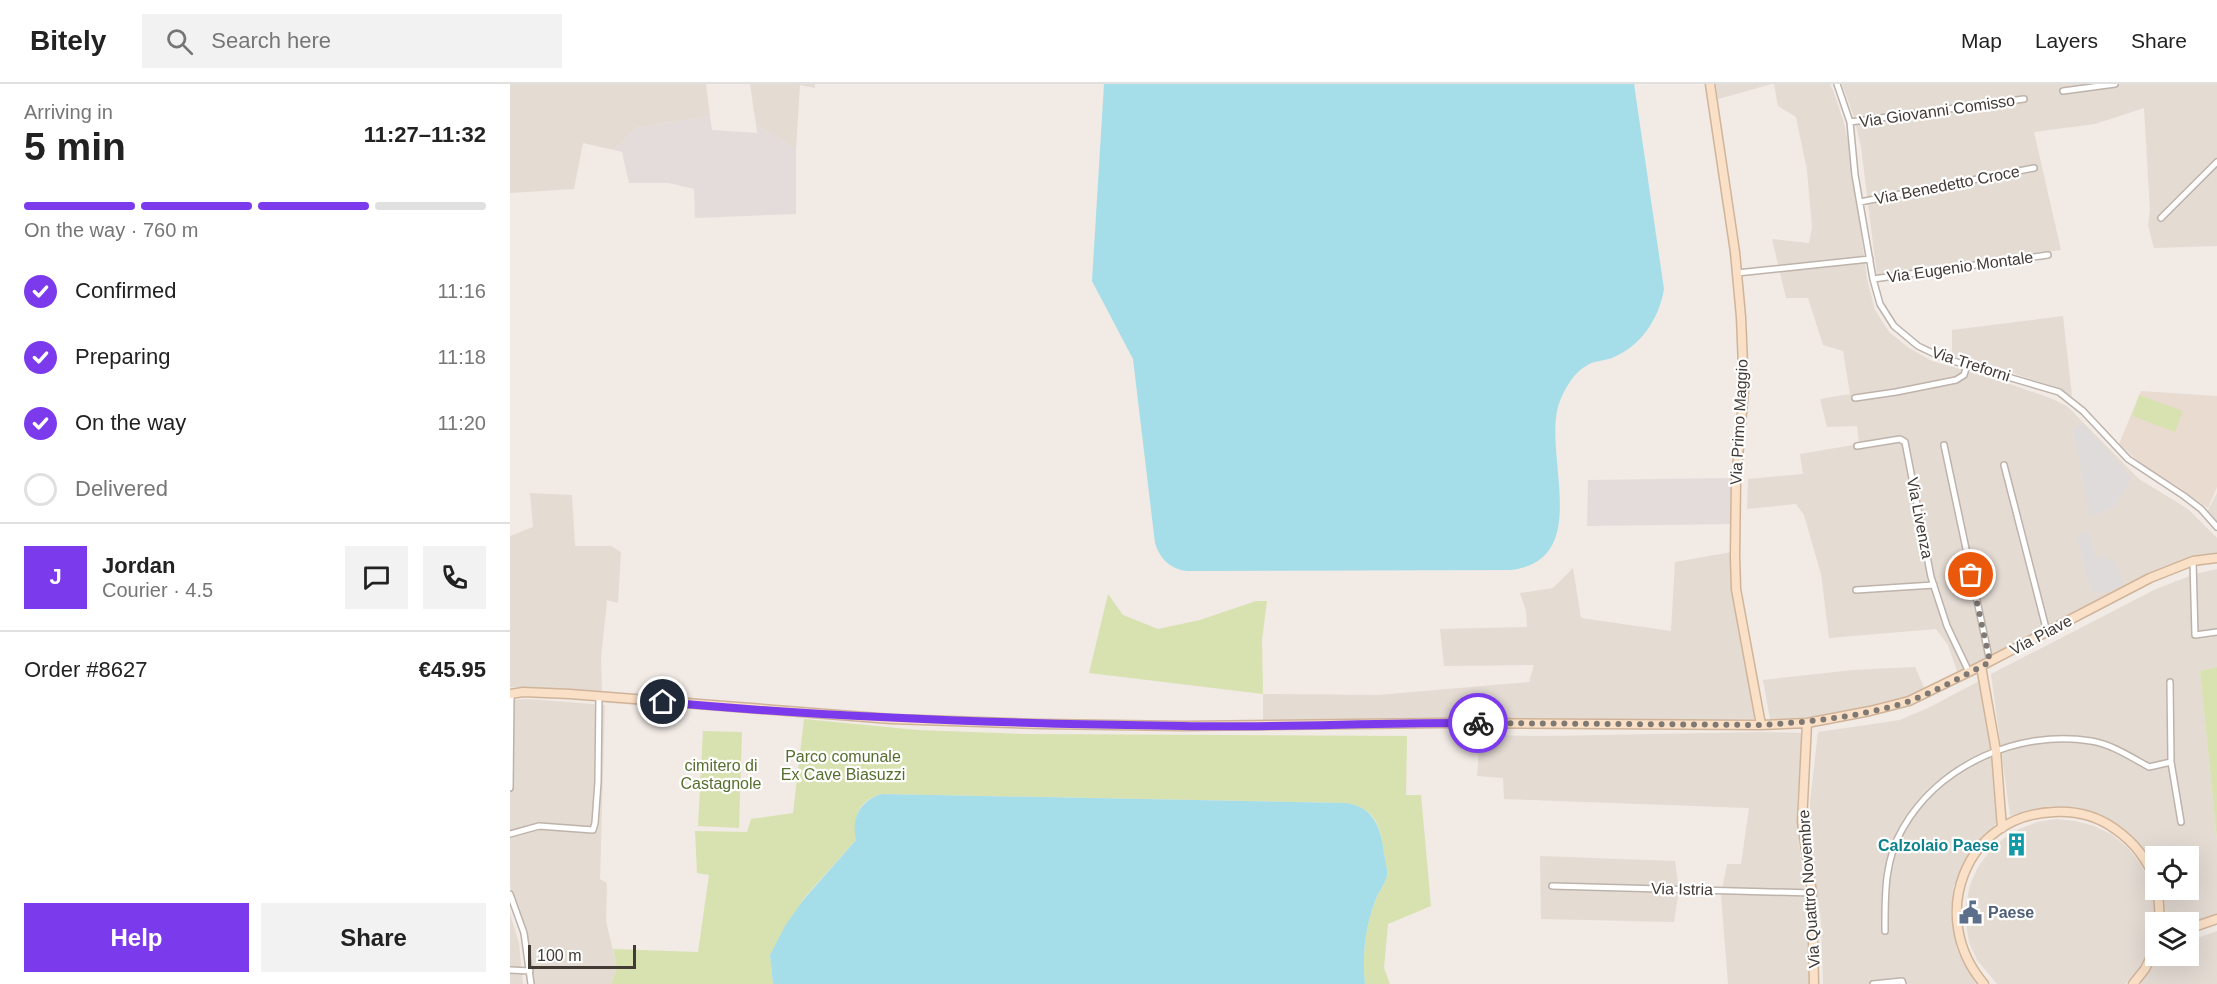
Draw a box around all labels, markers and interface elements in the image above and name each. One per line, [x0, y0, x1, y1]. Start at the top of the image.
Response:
search box [142, 14, 562, 68]
text: Bitely [30, 25, 106, 56]
icon: search [163, 25, 196, 58]
text: Search here [211, 28, 331, 53]
text: Map [1961, 29, 2002, 52]
text: Layers [2035, 29, 2098, 52]
text: Share [2131, 29, 2187, 52]
street label: Via Giovanni Comisso [1858, 92, 2016, 130]
text: Arriving in [24, 101, 113, 123]
text: 11:27–11:32 [364, 122, 486, 147]
text: 5 min [24, 125, 126, 168]
street label: Via Benedetto Croce [1873, 163, 2021, 207]
text: On the way · 760 m [24, 219, 199, 241]
street label: Via Eugenio Montale [1886, 248, 2034, 286]
icon: check [24, 275, 57, 308]
text: Confirmed [75, 278, 176, 303]
text: 11:16 [437, 280, 486, 302]
icon: check [24, 341, 57, 374]
street label: Via Treforni [1930, 343, 2012, 385]
text: Preparing [75, 344, 170, 369]
text: 11:18 [437, 346, 486, 368]
street label: Via Primo Maggio [1727, 359, 1751, 485]
icon: check [24, 407, 57, 440]
text: On the way [75, 410, 186, 435]
text: 11:20 [437, 412, 486, 434]
text: Delivered [75, 476, 168, 501]
street label: Via Livenza [1904, 476, 1936, 560]
button: chat [345, 546, 408, 609]
button: phone [423, 546, 486, 609]
pin [1945, 549, 1996, 600]
text: Jordan [102, 553, 175, 578]
icon: bag [1954, 558, 1987, 591]
text: J [49, 564, 62, 589]
text: Courier · 4.5 [102, 579, 213, 601]
street label: Via Piave [2007, 612, 2075, 658]
text: Order #8627 [24, 657, 148, 682]
text: €45.95 [419, 657, 486, 682]
pin [637, 676, 688, 727]
icon: home [646, 685, 679, 718]
courier [1448, 693, 1508, 753]
icon: bike [1462, 707, 1495, 740]
park label: Parco comunale Ex Cave Biasuzzi [781, 748, 905, 783]
park label: cimitero di Castagnole [681, 757, 762, 792]
street label: Via Quattro Novembre [1795, 809, 1823, 969]
building icon: Calzolaio Paese [2004, 832, 2030, 858]
place label: Calzolaio Paese [1878, 837, 1999, 854]
map controls [2145, 846, 2199, 966]
button: locate [2145, 846, 2199, 900]
street label: Via Istria [1651, 880, 1713, 898]
public building icon: Paese [1957, 899, 1983, 925]
button: Help [24, 903, 249, 972]
button: Share [261, 903, 486, 972]
place label: Paese [1988, 904, 2034, 921]
button: layers [2145, 912, 2199, 966]
scale bar [528, 942, 636, 970]
text: 100 m [537, 947, 581, 964]

